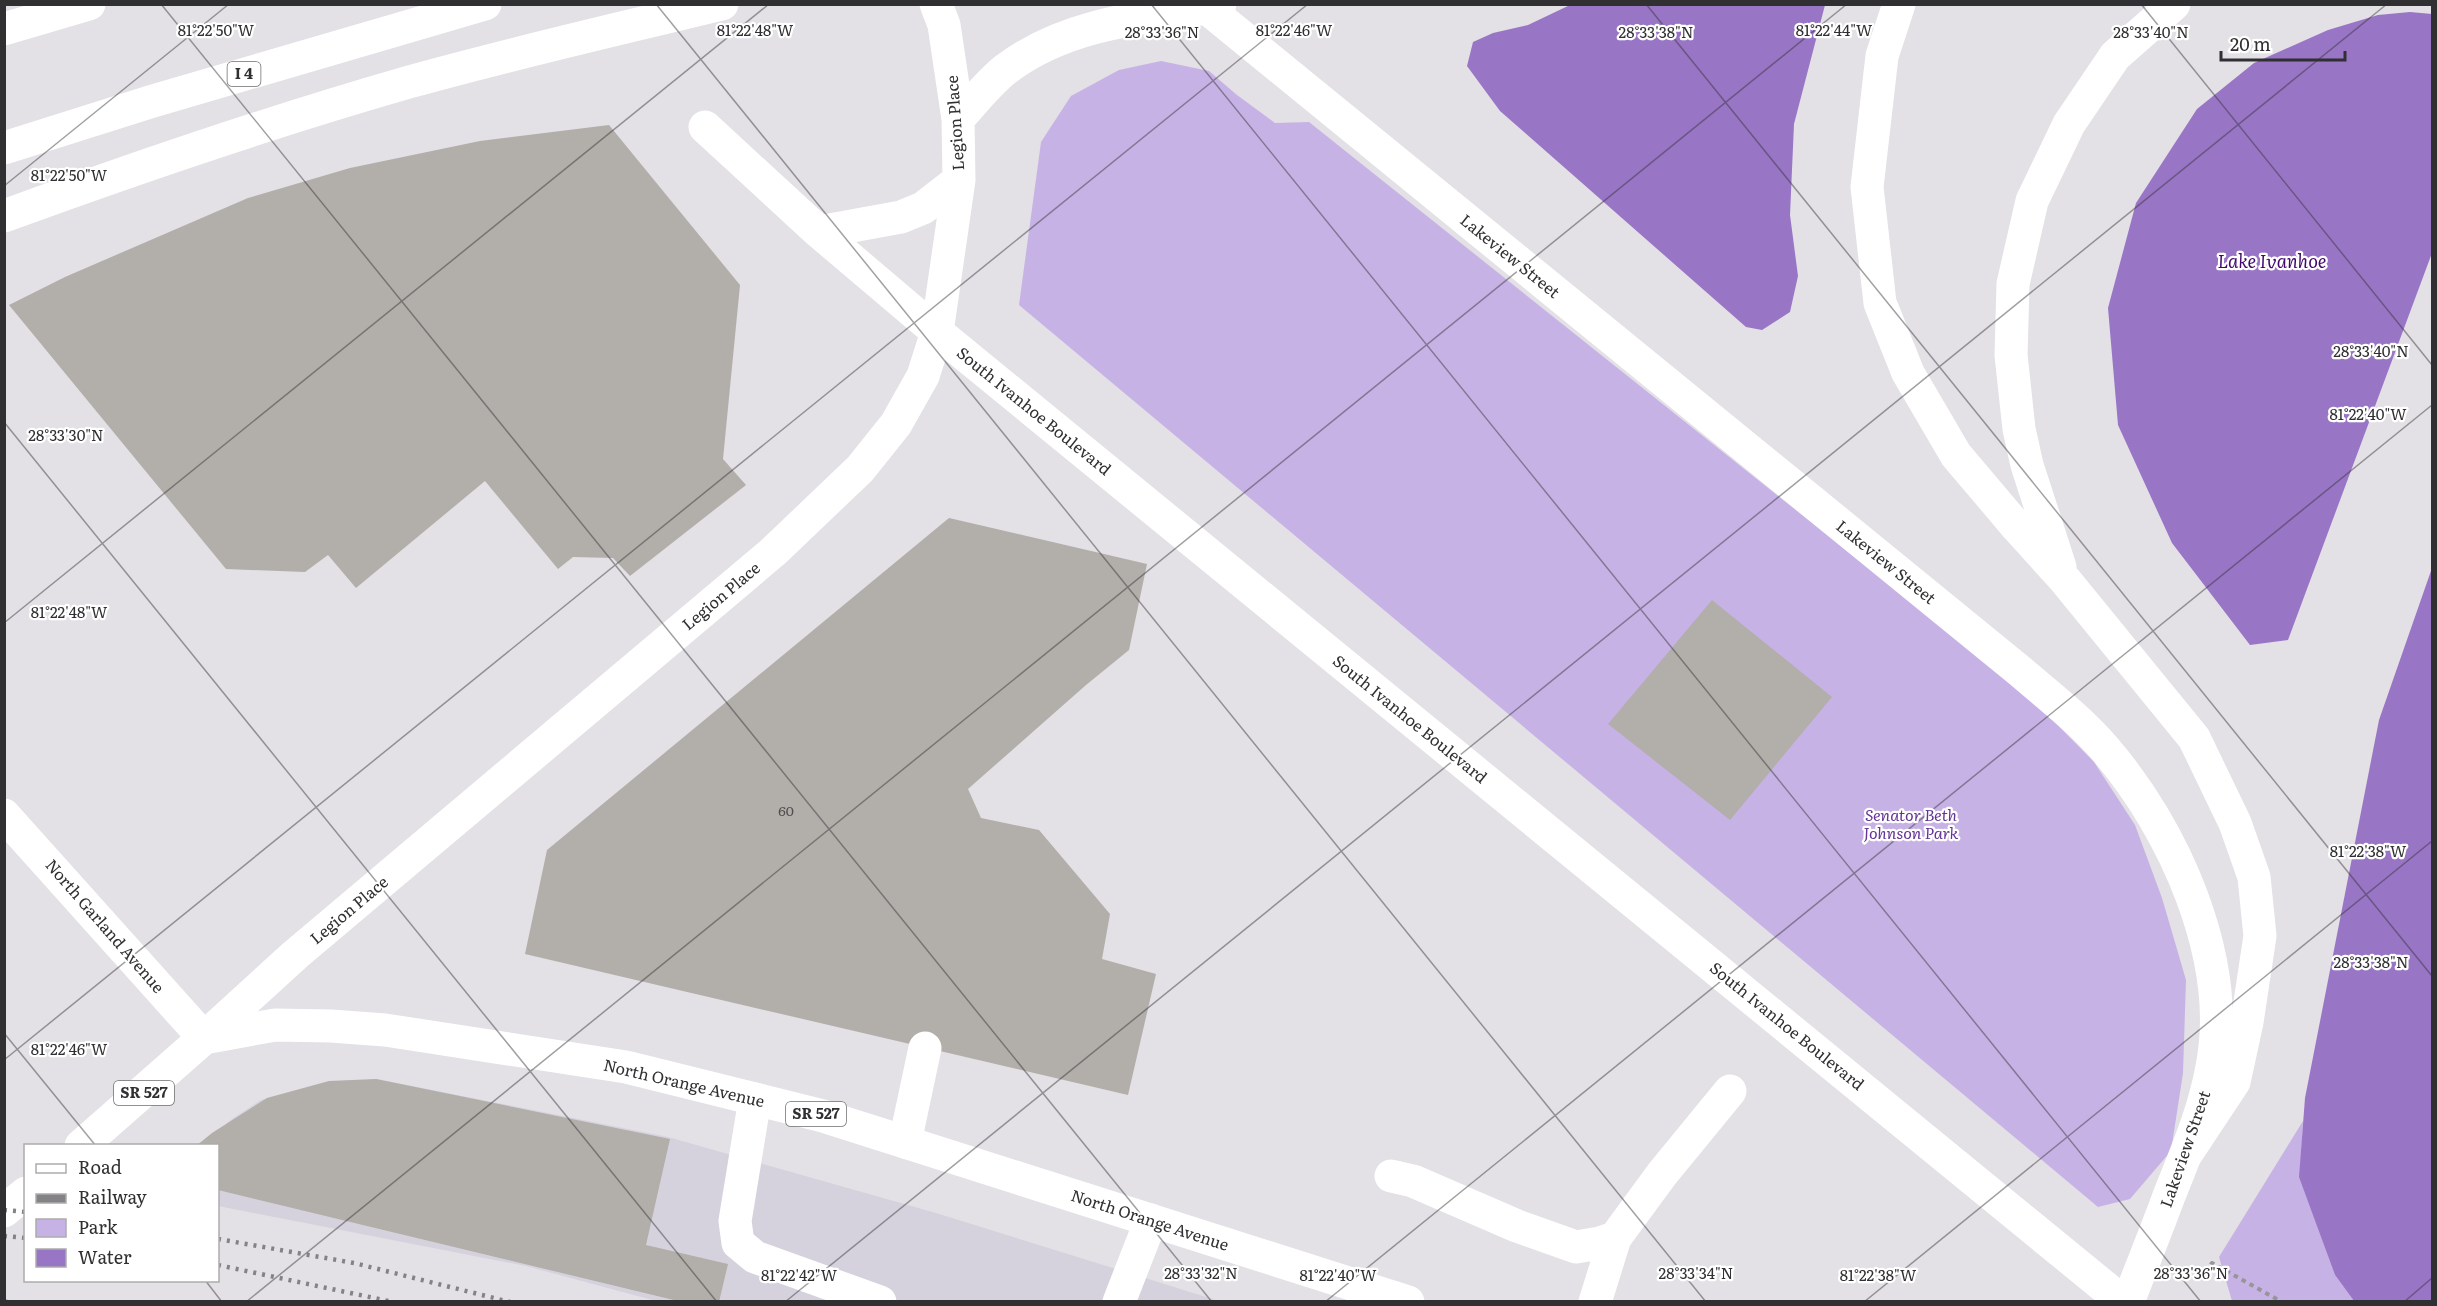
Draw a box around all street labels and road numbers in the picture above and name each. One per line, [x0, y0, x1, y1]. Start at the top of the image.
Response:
road number: I 4 [228, 62, 260, 86]
street label: Legion Place [939, 75, 969, 172]
street label: Lakeview Street [1456, 207, 1566, 303]
street label: South Ivanhoe Boulevard [952, 340, 1117, 480]
street label: Lakeview Street [1832, 513, 1942, 609]
street label: Legion Place [676, 555, 765, 635]
street label: South Ivanhoe Boulevard [1328, 648, 1493, 788]
street label: North Garland Avenue [41, 853, 171, 998]
street label: Legion Place [304, 869, 393, 949]
street label: South Ivanhoe Boulevard [1705, 955, 1870, 1095]
street label: North Orange Avenue [601, 1052, 767, 1112]
road number: SR 527 [114, 1081, 174, 1105]
street label: Lakeview Street [2153, 1087, 2215, 1210]
road number: SR 527 [786, 1102, 846, 1126]
street label: North Orange Avenue [1068, 1182, 1232, 1256]

